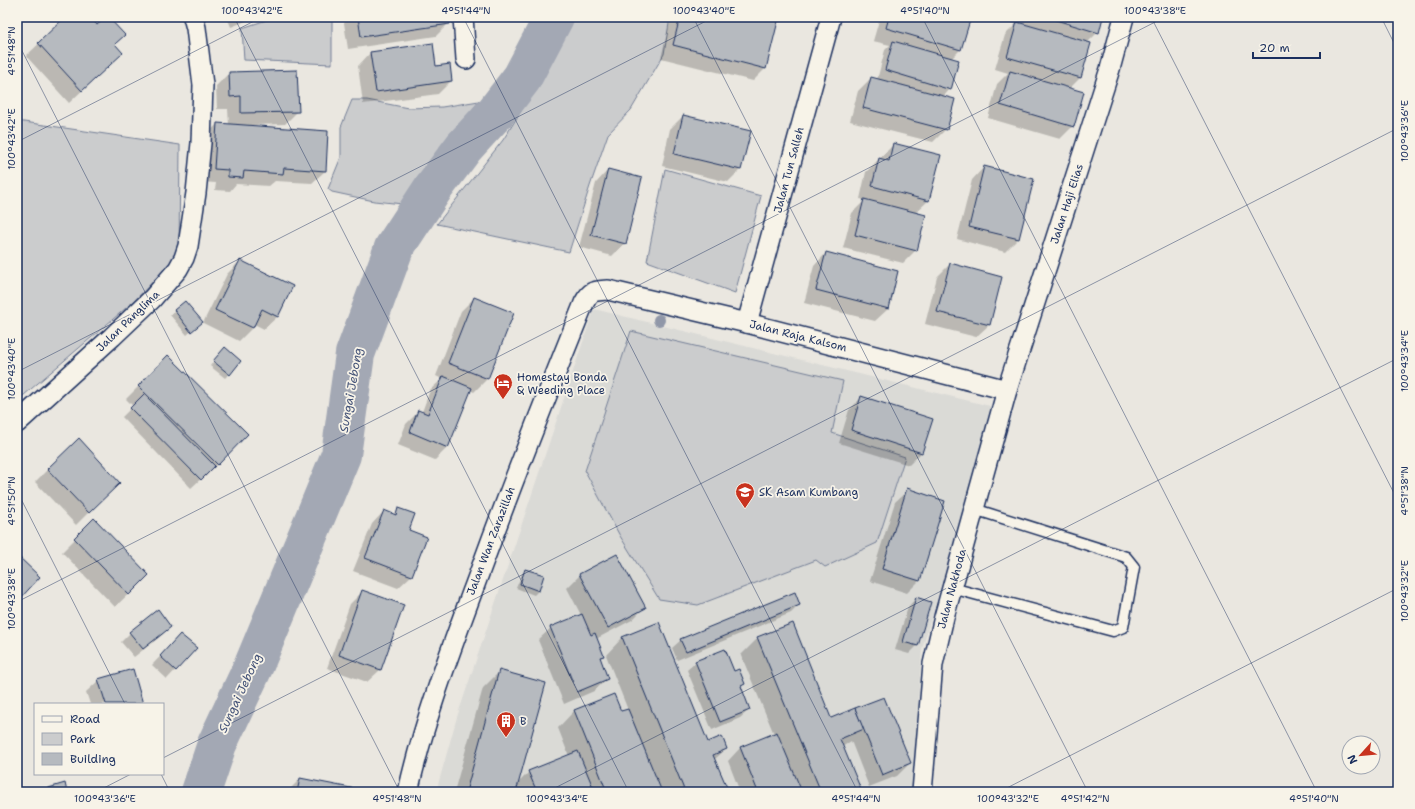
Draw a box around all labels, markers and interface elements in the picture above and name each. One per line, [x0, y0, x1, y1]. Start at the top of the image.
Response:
text: 100°43'42"E [221, 4, 283, 17]
text: 4°51'44"N [441, 4, 491, 17]
text: 100°43'40"E [673, 4, 735, 17]
text: 4°51'40"N [900, 4, 950, 17]
text: 100°43'38"E [1124, 4, 1186, 17]
text: 4°51'48"N [5, 26, 18, 76]
scale bar [1253, 34, 1320, 60]
text: 20 m [1259, 40, 1290, 56]
text: 100°43'36"E [1398, 100, 1411, 162]
text: 100°43'42"E [5, 108, 18, 170]
street label: Jalan Tun Salleh [770, 125, 808, 215]
street label: Jalan Haji Elias [1047, 162, 1087, 246]
street label: Jalan Panglima [93, 287, 163, 355]
street label: Jalan Raja Kalsom [748, 317, 849, 355]
text: 100°43'34"E [1398, 330, 1411, 392]
text: 100°43'40"E [5, 338, 18, 400]
water label: Sungai Jebong [336, 346, 366, 434]
place label: Homestay Bonda & Weeding Place [517, 370, 607, 398]
hotel icon: Homestay Bonda & Weeding Place [492, 372, 514, 400]
text: 4°51'38"N [1398, 466, 1411, 516]
text: 4°51'50"N [5, 476, 18, 526]
school or university icon: SK Asam Kumbang [734, 481, 756, 509]
street label: Jalan Wan Zarazillah [463, 484, 519, 597]
place label: SK Asam Kumbang [759, 485, 858, 500]
street label: Jalan Nakhoda [934, 547, 970, 631]
text: 100°43'32"E [1398, 560, 1411, 622]
text: 100°43'38"E [5, 568, 18, 630]
water label: Sungai Jebong [215, 651, 265, 735]
legend [34, 703, 164, 775]
building icon: B [495, 710, 517, 738]
text: Road [70, 711, 101, 727]
place label: B [520, 714, 527, 729]
text: Park [70, 731, 96, 747]
north arrow [1341, 735, 1381, 775]
text: Building [70, 751, 116, 767]
text: N [1344, 752, 1361, 767]
text: 100°43'36"E [74, 792, 136, 805]
text: 4°51'48"N [372, 792, 422, 805]
text: 100°43'34"E [526, 792, 588, 805]
text: 4°51'44"N [831, 792, 881, 805]
text: 100°43'32"E [977, 792, 1039, 805]
text: 4°51'42"N [1060, 792, 1110, 805]
text: 4°51'40"N [1289, 792, 1339, 805]

